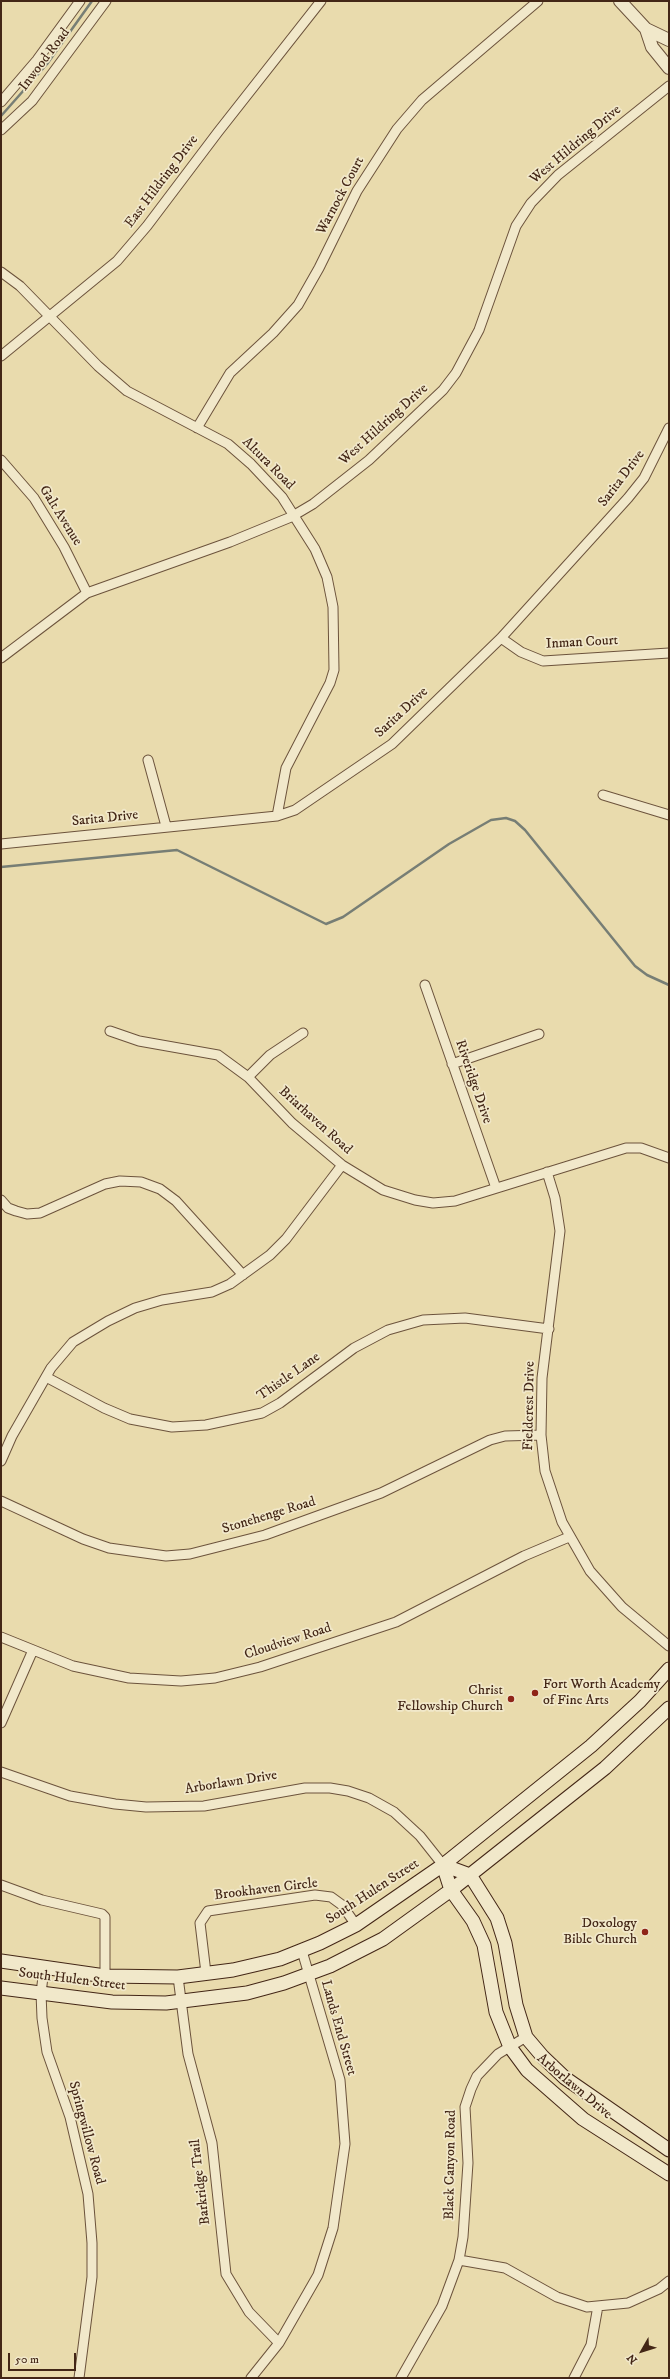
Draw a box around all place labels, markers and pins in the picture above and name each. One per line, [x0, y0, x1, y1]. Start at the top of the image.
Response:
place label: Fort Worth Academy of Fine Arts [543, 1677, 660, 1710]
place label: Christ Fellowship Church [397, 1683, 503, 1716]
marker: Fort Worth Academy of Fine Arts [530, 1688, 540, 1698]
marker: Christ Fellowship Church [506, 1694, 516, 1704]
place label: Doxology Bible Church [563, 1916, 637, 1948]
marker: Doxology Bible Church [640, 1927, 650, 1937]

